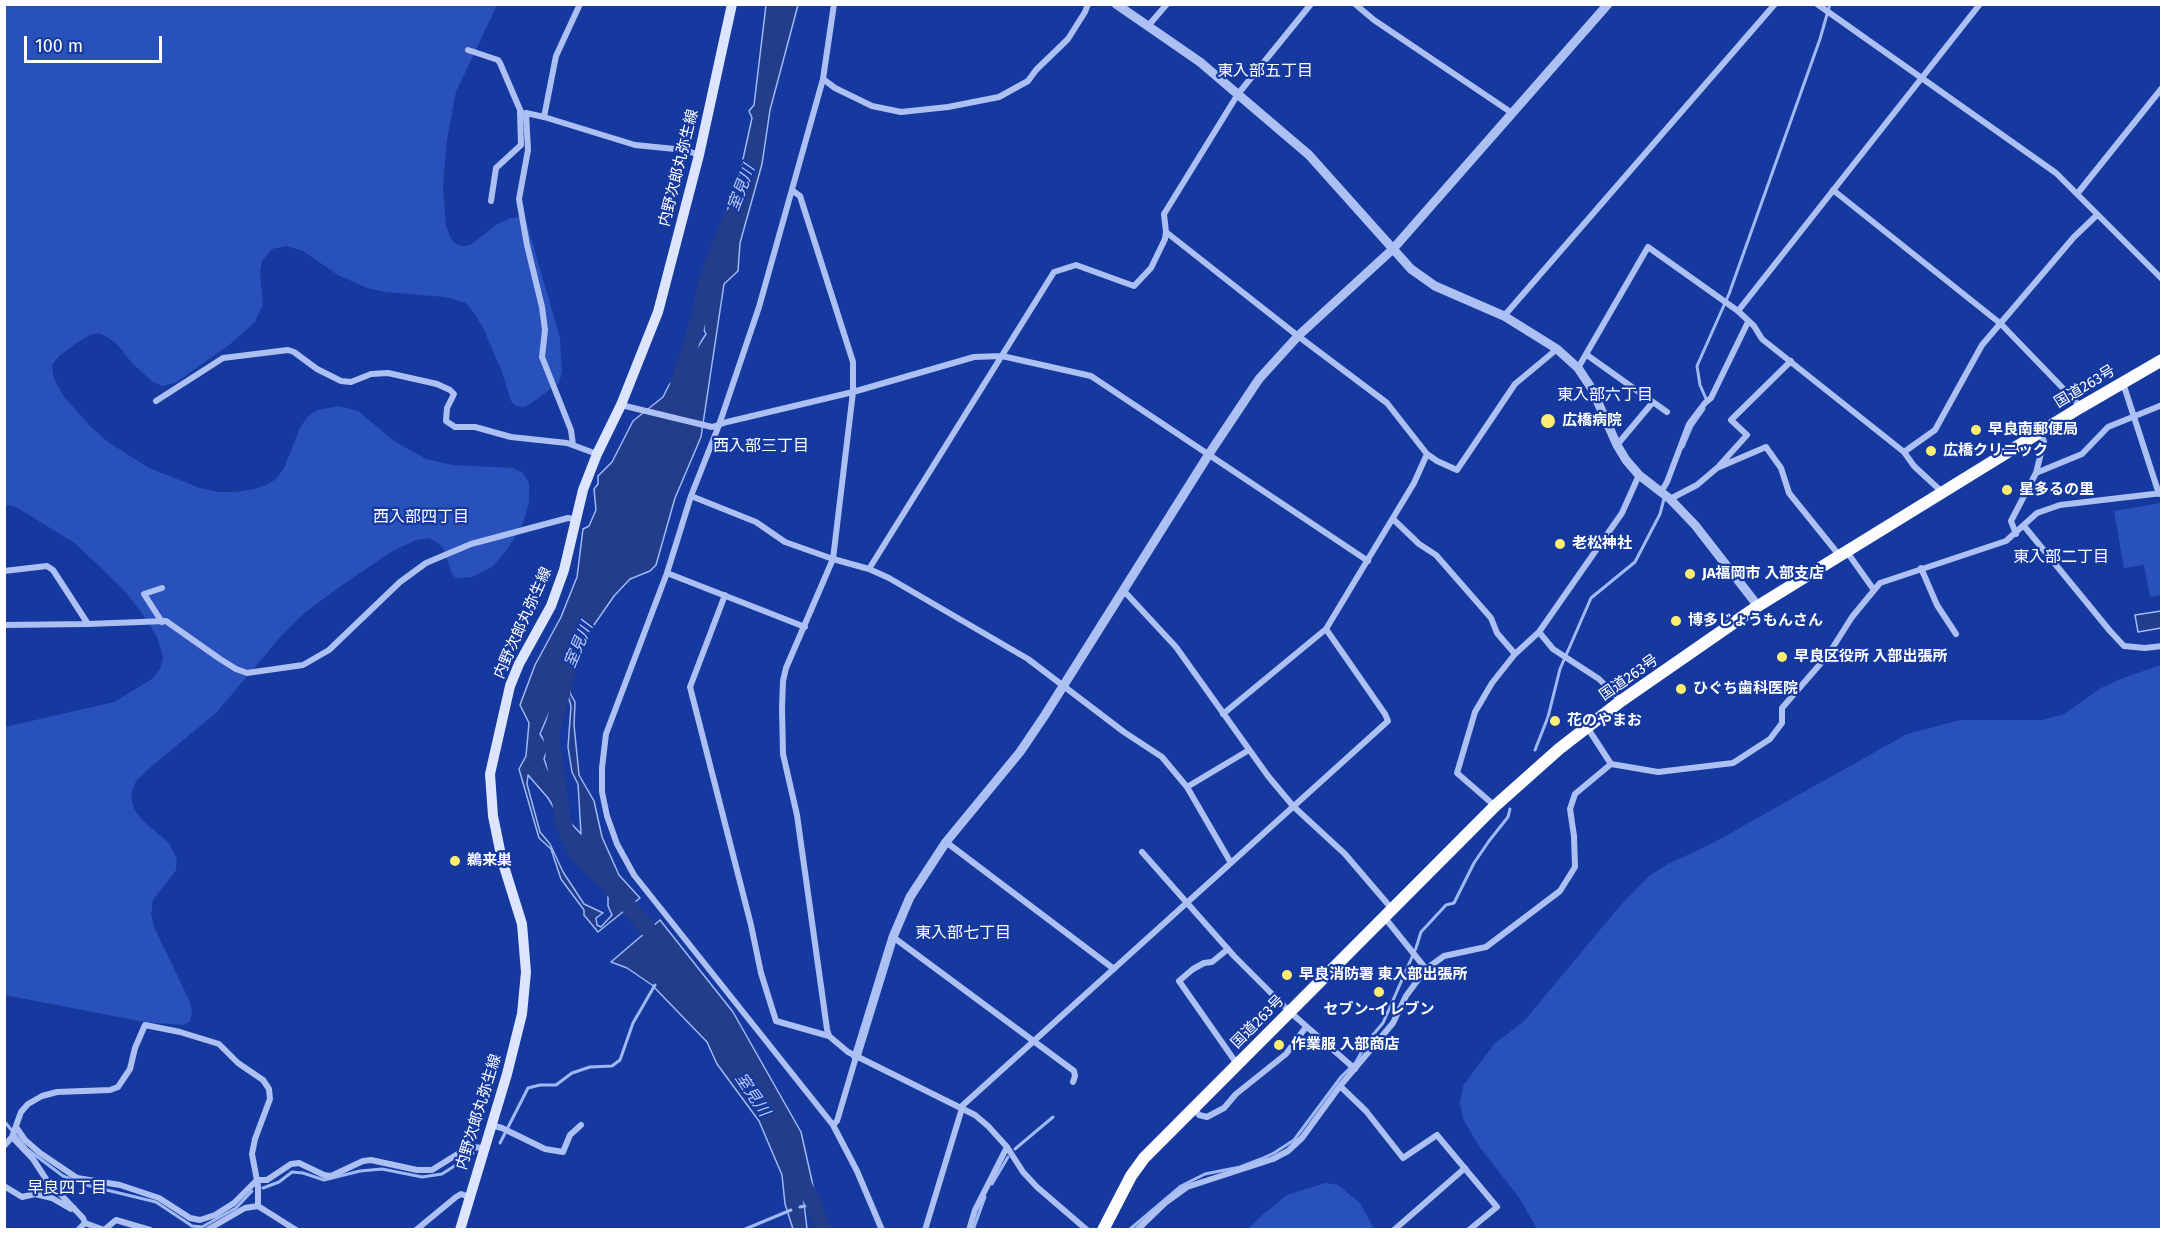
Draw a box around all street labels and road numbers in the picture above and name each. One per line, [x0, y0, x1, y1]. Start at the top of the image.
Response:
street label: 内野次郎丸弥生線 [656, 108, 702, 228]
street label: 国道263号 [2051, 362, 2119, 412]
street label: 内野次郎丸弥生線 [490, 565, 556, 681]
street label: 国道263号 [1596, 651, 1662, 705]
street label: 国道263号 [1228, 992, 1288, 1052]
street label: 内野次郎丸弥生線 [453, 1052, 505, 1172]

